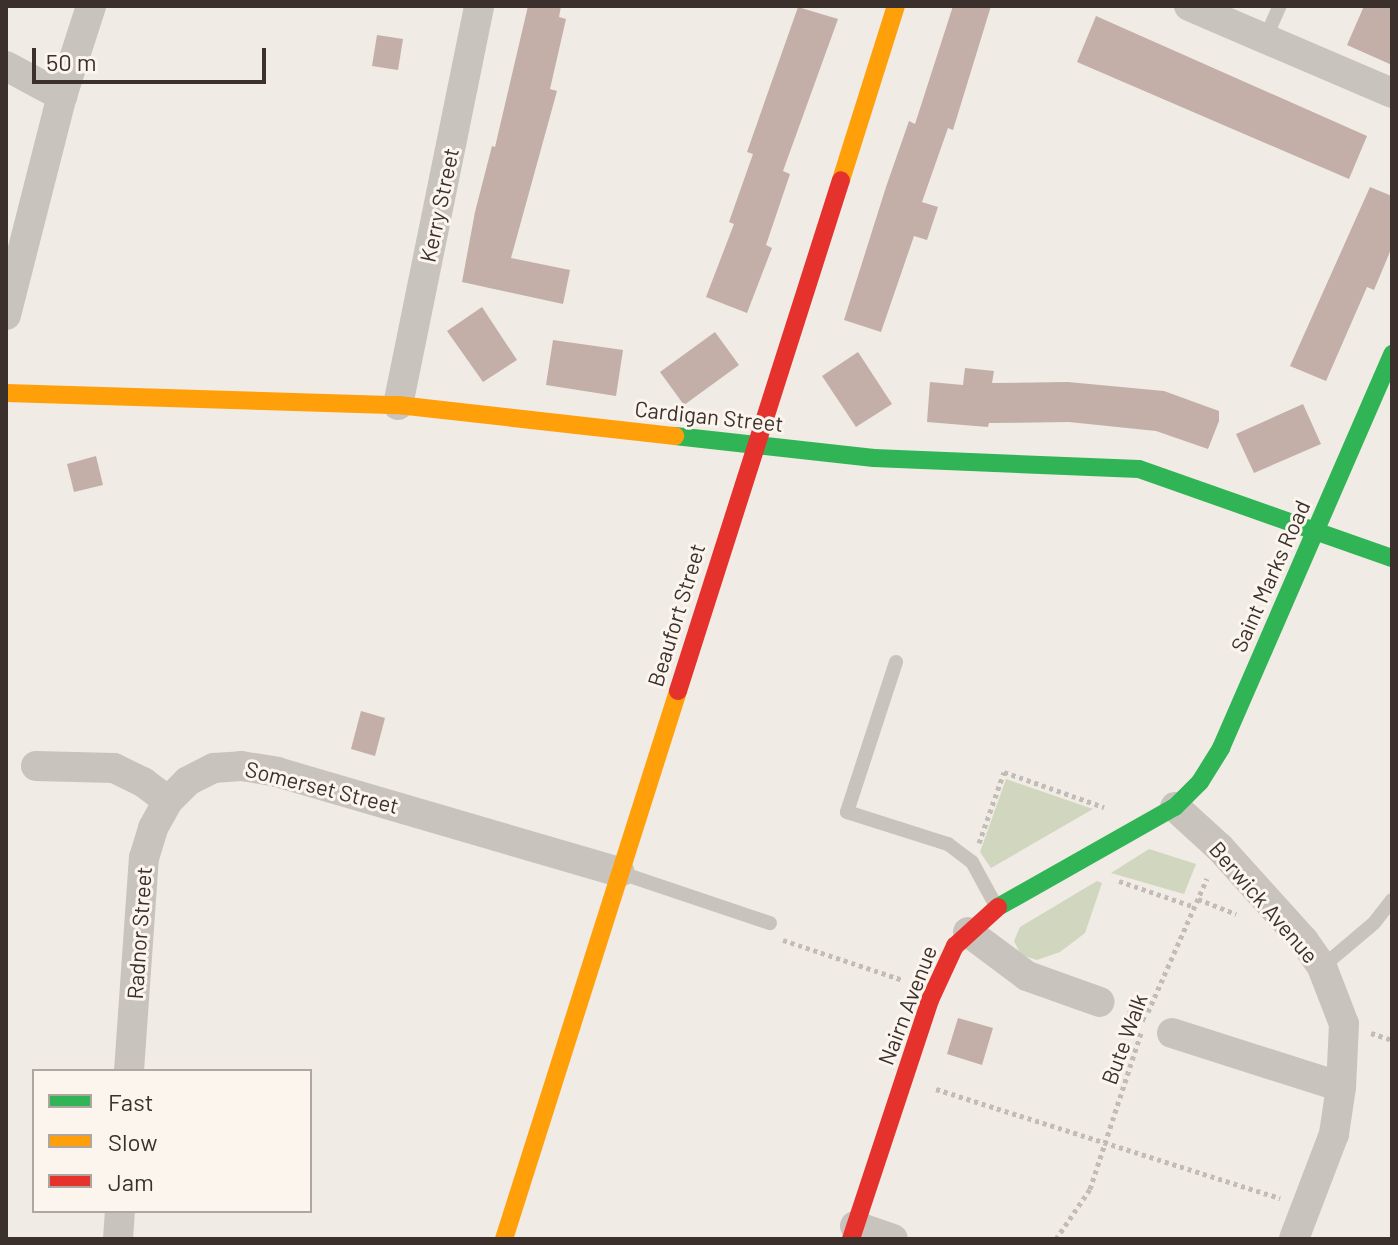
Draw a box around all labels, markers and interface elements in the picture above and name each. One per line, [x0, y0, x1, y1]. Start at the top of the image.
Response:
scale bar [36, 32, 270, 82]
text: 50 m [46, 47, 97, 76]
street label: Kerry Street [414, 145, 464, 265]
street label: Cardigan Street [633, 395, 785, 437]
street label: Saint Marks Road [1225, 496, 1315, 656]
street label: Beaufort Street [642, 540, 710, 690]
street label: Somerset Street [243, 755, 401, 819]
street label: Berwick Avenue [1204, 836, 1324, 968]
street label: Radnor Street [121, 866, 157, 1000]
street label: Nairn Avenue [872, 941, 942, 1069]
street label: Bute Walk [1095, 990, 1153, 1088]
legend [32, 1069, 312, 1213]
text: Fast [108, 1087, 153, 1116]
text: Slow [108, 1127, 157, 1156]
text: Jam [108, 1167, 154, 1196]

